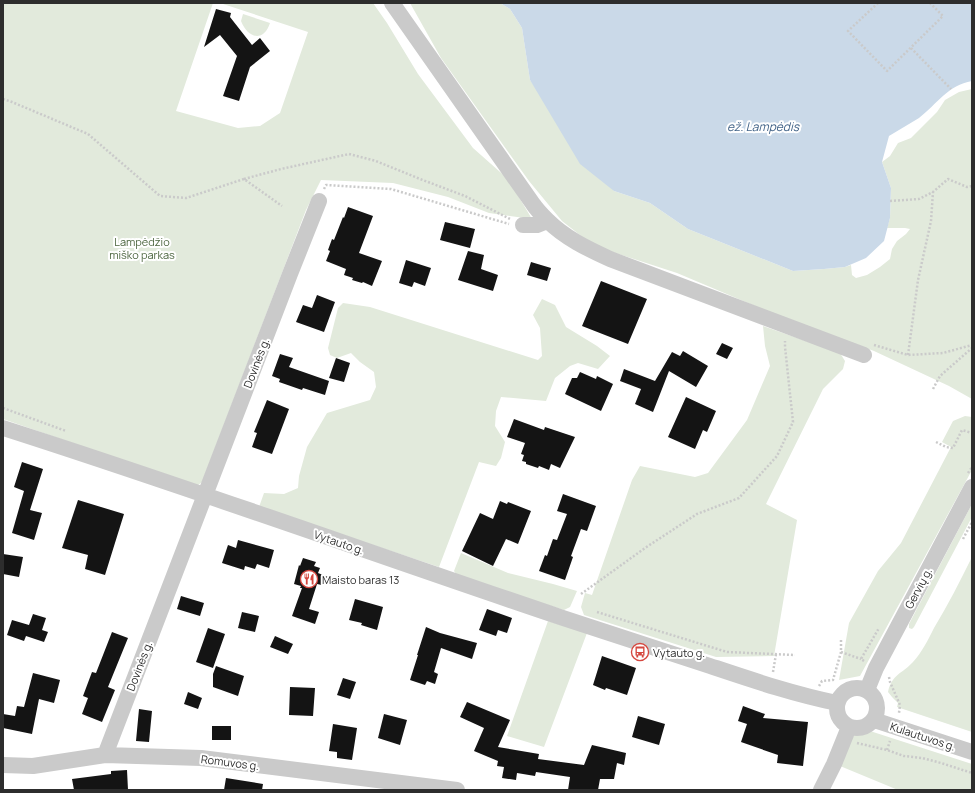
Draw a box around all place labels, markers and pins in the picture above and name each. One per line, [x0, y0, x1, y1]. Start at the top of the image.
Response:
restaurant icon: Maisto baras 13 [299, 569, 319, 589]
place label: Maisto baras 13 [322, 572, 399, 587]
bus stop icon: Vytauto g. [630, 642, 650, 662]
place label: Vytauto g. [653, 645, 705, 660]

